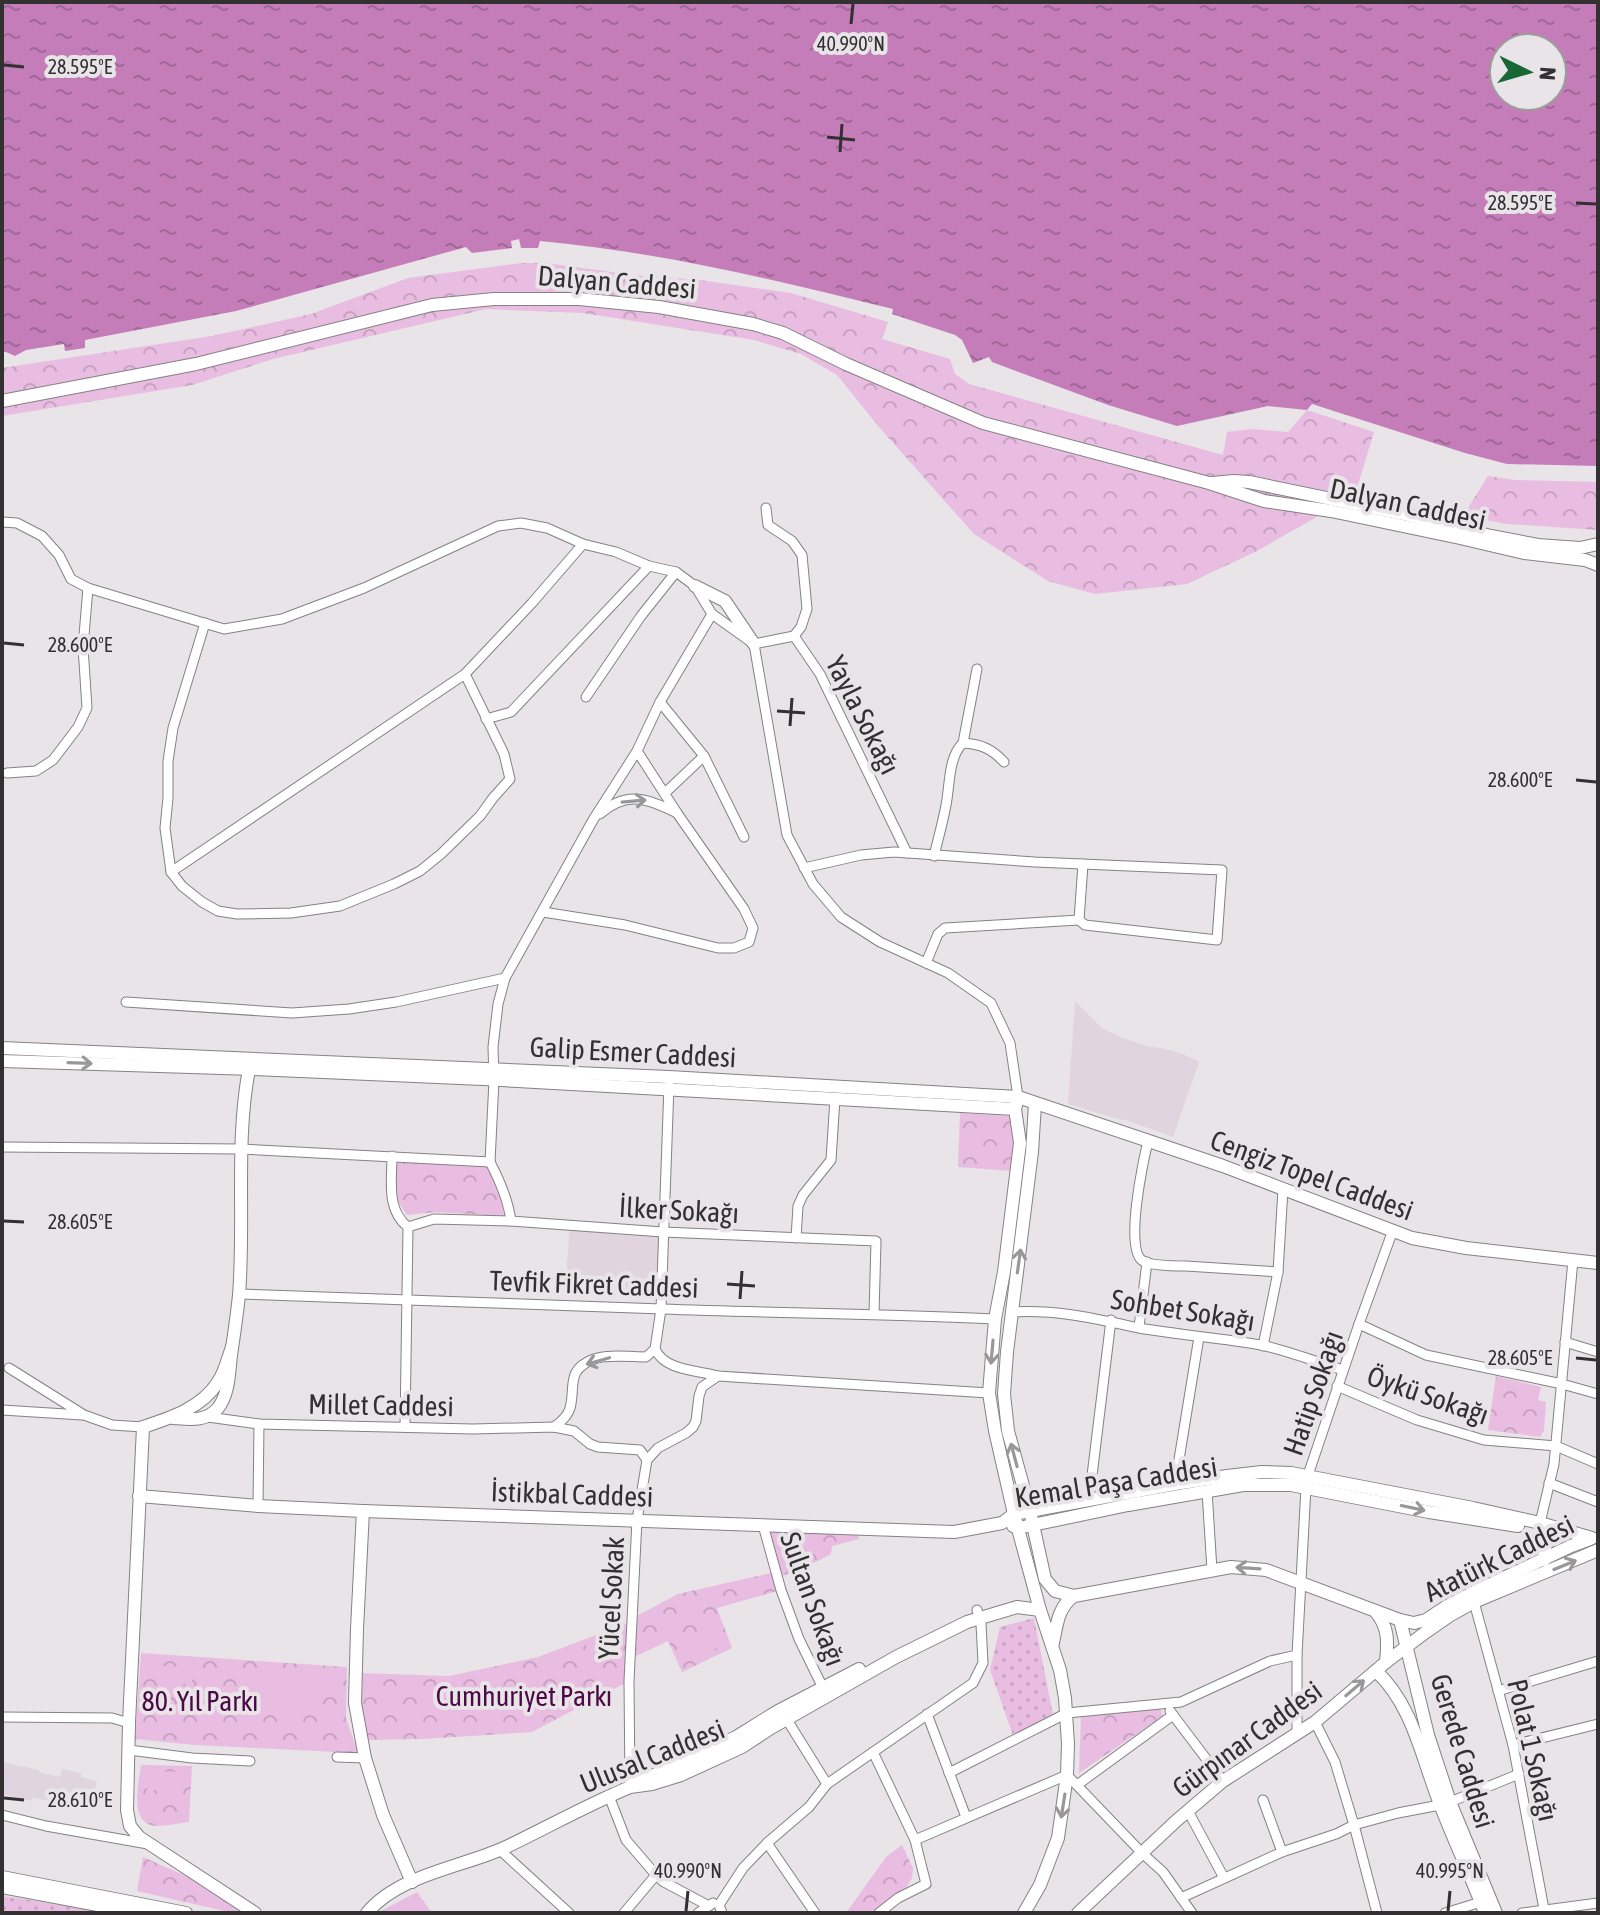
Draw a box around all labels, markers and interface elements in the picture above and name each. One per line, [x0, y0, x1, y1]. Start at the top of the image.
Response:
text: 40.990°N [817, 32, 885, 55]
north arrow [1488, 32, 1568, 112]
text: 28.595°E [48, 55, 113, 78]
text: N [1534, 66, 1561, 81]
text: 28.595°E [1488, 191, 1553, 214]
street label: Dalyan Caddesi [537, 259, 697, 305]
street label: Dalyan Caddesi [1327, 472, 1489, 536]
text: 28.600°E [48, 633, 113, 656]
street label: Yayla Sokağı [820, 651, 906, 779]
text: 28.600°E [1488, 768, 1553, 791]
one-way arrow [620, 793, 647, 808]
street label: Galip Esmer Caddesi [529, 1031, 737, 1073]
one-way arrow [66, 1056, 93, 1071]
street label: Cengiz Topel Caddesi [1206, 1123, 1418, 1227]
street label: İlker Sokağı [618, 1191, 740, 1229]
text: 28.605°E [48, 1210, 113, 1233]
one-way arrow [1012, 1249, 1027, 1274]
street label: Tevfik Fikret Caddesi [489, 1264, 699, 1304]
street label: Sohbet Sokağı [1109, 1283, 1257, 1337]
street label: Hatip Sokağı [1277, 1327, 1349, 1459]
one-way arrow [985, 1338, 1000, 1365]
text: 28.605°E [1488, 1346, 1553, 1369]
one-way arrow [586, 1355, 611, 1369]
street label: Öykü Sokağı [1363, 1359, 1493, 1431]
street label: Millet Caddesi [308, 1388, 454, 1422]
one-way arrow [1006, 1443, 1021, 1469]
street label: Kemal Paşa Caddesi [1013, 1450, 1219, 1514]
street label: İstikbal Caddesi [490, 1475, 654, 1513]
one-way arrow [1399, 1502, 1425, 1517]
street label: Atatürk Caddesi [1419, 1508, 1579, 1608]
street label: Sultan Sokağı [774, 1528, 852, 1670]
street label: Yücel Sokak [592, 1536, 630, 1660]
one-way arrow [1552, 1556, 1577, 1571]
one-way arrow [1235, 1560, 1262, 1575]
street label: Gerede Caddesi [1424, 1670, 1502, 1832]
street label: Gürpınar Caddesi [1166, 1674, 1328, 1804]
street label: Polat 1 Sokağı [1501, 1676, 1565, 1824]
one-way arrow [1345, 1679, 1365, 1697]
park label: Cumhuriyet Parkı [436, 1680, 612, 1712]
park label: 80. Yıl Parkı [142, 1685, 258, 1717]
street label: Ulusal Caddesi [575, 1713, 729, 1799]
text: 28.610°E [48, 1788, 113, 1811]
one-way arrow [1055, 1792, 1070, 1818]
text: 40.990°N [654, 1859, 722, 1882]
text: 40.995°N [1416, 1859, 1484, 1882]

